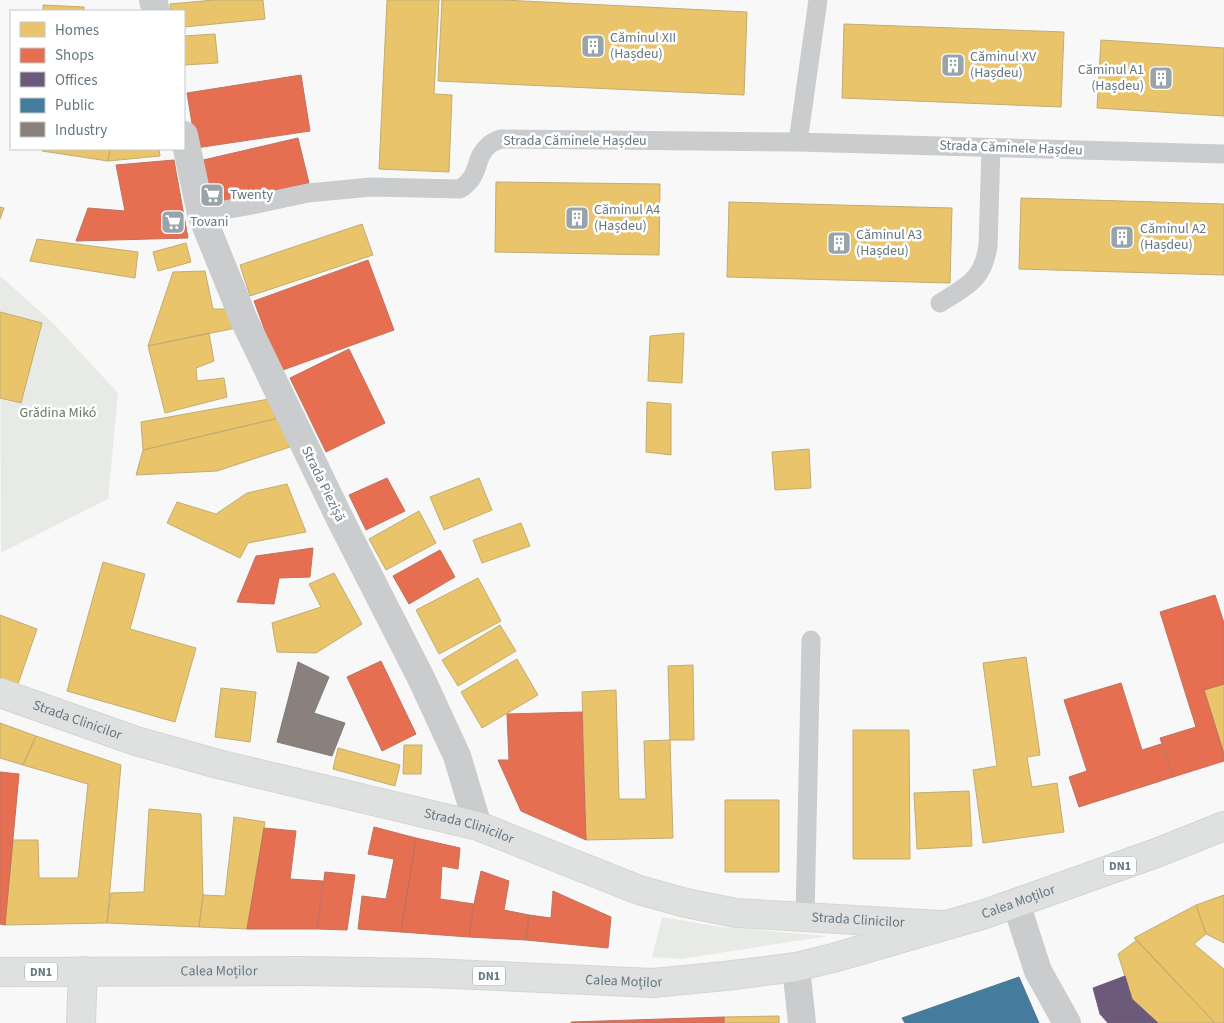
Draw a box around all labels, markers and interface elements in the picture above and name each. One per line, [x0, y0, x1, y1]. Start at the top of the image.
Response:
legend [10, 10, 185, 150]
text: Homes [55, 20, 99, 41]
place label: Căminul XII (Hașdeu) [610, 28, 676, 64]
building icon: Căminul XII (Hașdeu) [580, 33, 606, 59]
text: Shops [55, 45, 94, 66]
place label: Căminul XV (Hașdeu) [970, 47, 1037, 83]
building icon: Căminul XV (Hașdeu) [940, 52, 966, 78]
place label: Căminul A1 (Hașdeu) [1078, 60, 1144, 96]
building icon: Căminul A1 (Hașdeu) [1148, 65, 1174, 91]
text: Offices [55, 70, 98, 91]
text: Public [55, 95, 94, 116]
text: Industry [55, 120, 107, 141]
street label: Strada Căminele Hașdeu [503, 131, 647, 151]
street label: Strada Căminele Hașdeu [939, 136, 1083, 160]
supermarket icon: Twenty [199, 182, 225, 208]
place label: Twenty [230, 185, 273, 205]
place label: Căminul A4 (Hașdeu) [594, 200, 660, 236]
building icon: Căminul A4 (Hașdeu) [564, 205, 590, 231]
supermarket icon: Tovani [160, 209, 186, 235]
place label: Tovani [190, 212, 229, 232]
place label: Căminul A2 (Hașdeu) [1140, 219, 1206, 255]
building icon: Căminul A2 (Hașdeu) [1109, 224, 1135, 250]
place label: Căminul A3 (Hașdeu) [856, 225, 922, 261]
building icon: Căminul A3 (Hașdeu) [826, 230, 852, 256]
park label: Grădina Mikó [20, 403, 96, 423]
street label: Strada Piezișă [296, 443, 350, 525]
street label: Strada Clinicilor [30, 695, 125, 745]
street label: Strada Clinicilor [422, 803, 517, 849]
road number: DN1 [1104, 856, 1136, 876]
street label: Calea Moților [979, 880, 1058, 924]
street label: Strada Clinicilor [811, 907, 905, 933]
street label: Calea Moților [180, 961, 258, 981]
road number: DN1 [25, 962, 57, 982]
road number: DN1 [473, 966, 505, 986]
street label: Calea Moților [585, 970, 663, 993]

